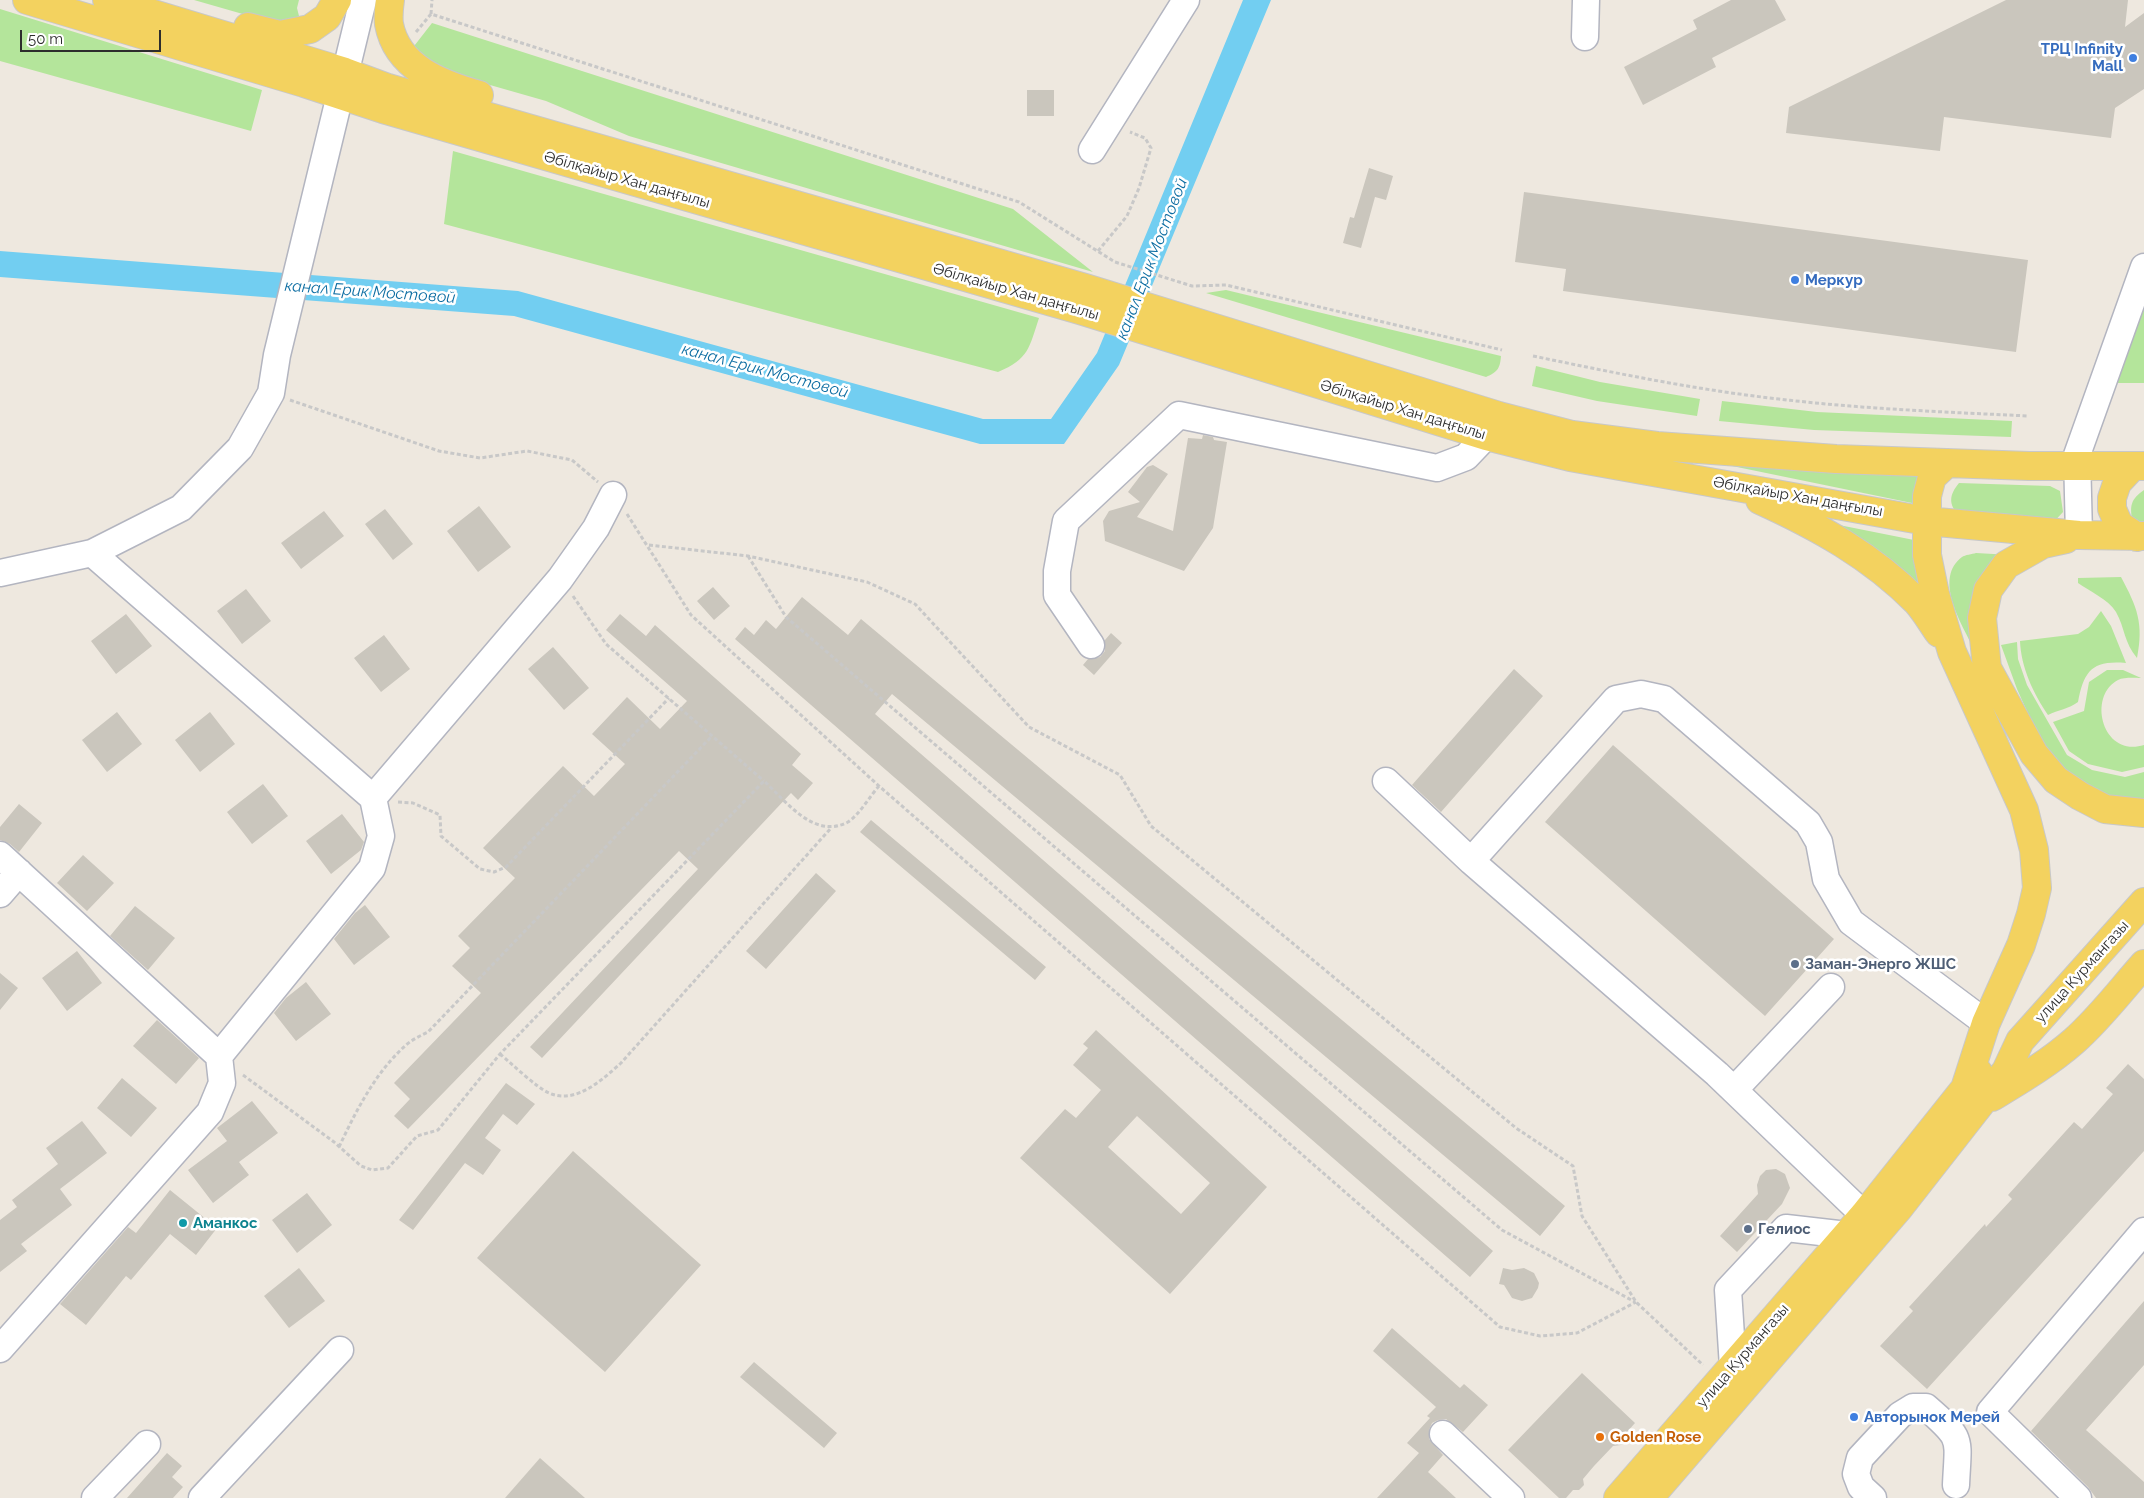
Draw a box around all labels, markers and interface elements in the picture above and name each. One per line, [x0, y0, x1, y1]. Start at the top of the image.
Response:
scale bar [22, 20, 164, 52]
text: 50 m [28, 30, 63, 48]
place label: ТРЦ Infinity Mall [2041, 40, 2123, 75]
marker: ТРЦ Infinity Mall [2127, 52, 2139, 64]
street label: Әбілқайыр Хан даңғылы [542, 148, 712, 212]
water label: канал Ерик Мостовой [1112, 176, 1192, 342]
street label: Әбілқайыр Хан даңғылы [931, 260, 1101, 324]
place label: Меркур [1805, 271, 1863, 289]
marker: Меркур [1789, 274, 1801, 286]
water label: канал Ерик Мостовой [284, 276, 456, 308]
water label: канал Ерик Мостовой [680, 340, 850, 402]
street label: Әбілқайыр Хан даңғылы [1318, 376, 1488, 444]
street label: Әбілқайыр Хан даңғылы [1712, 473, 1884, 521]
street label: улица Курмангазы [2031, 917, 2133, 1027]
place label: Заман-Энерго ЖШС [1805, 955, 1956, 973]
marker: Заман-Энерго ЖШС [1789, 958, 1801, 970]
place label: Аманкос [193, 1214, 257, 1232]
marker: Аманкос [177, 1217, 189, 1229]
place label: Гелиос [1758, 1220, 1811, 1238]
marker: Гелиос [1742, 1223, 1754, 1235]
street label: улица Курмангазы [1693, 1301, 1793, 1411]
place label: Авторынок Мерей [1864, 1408, 2000, 1426]
marker: Авторынок Мерей [1848, 1411, 1860, 1423]
place label: Golden Rose [1610, 1428, 1701, 1446]
marker: Golden Rose [1594, 1431, 1606, 1443]

